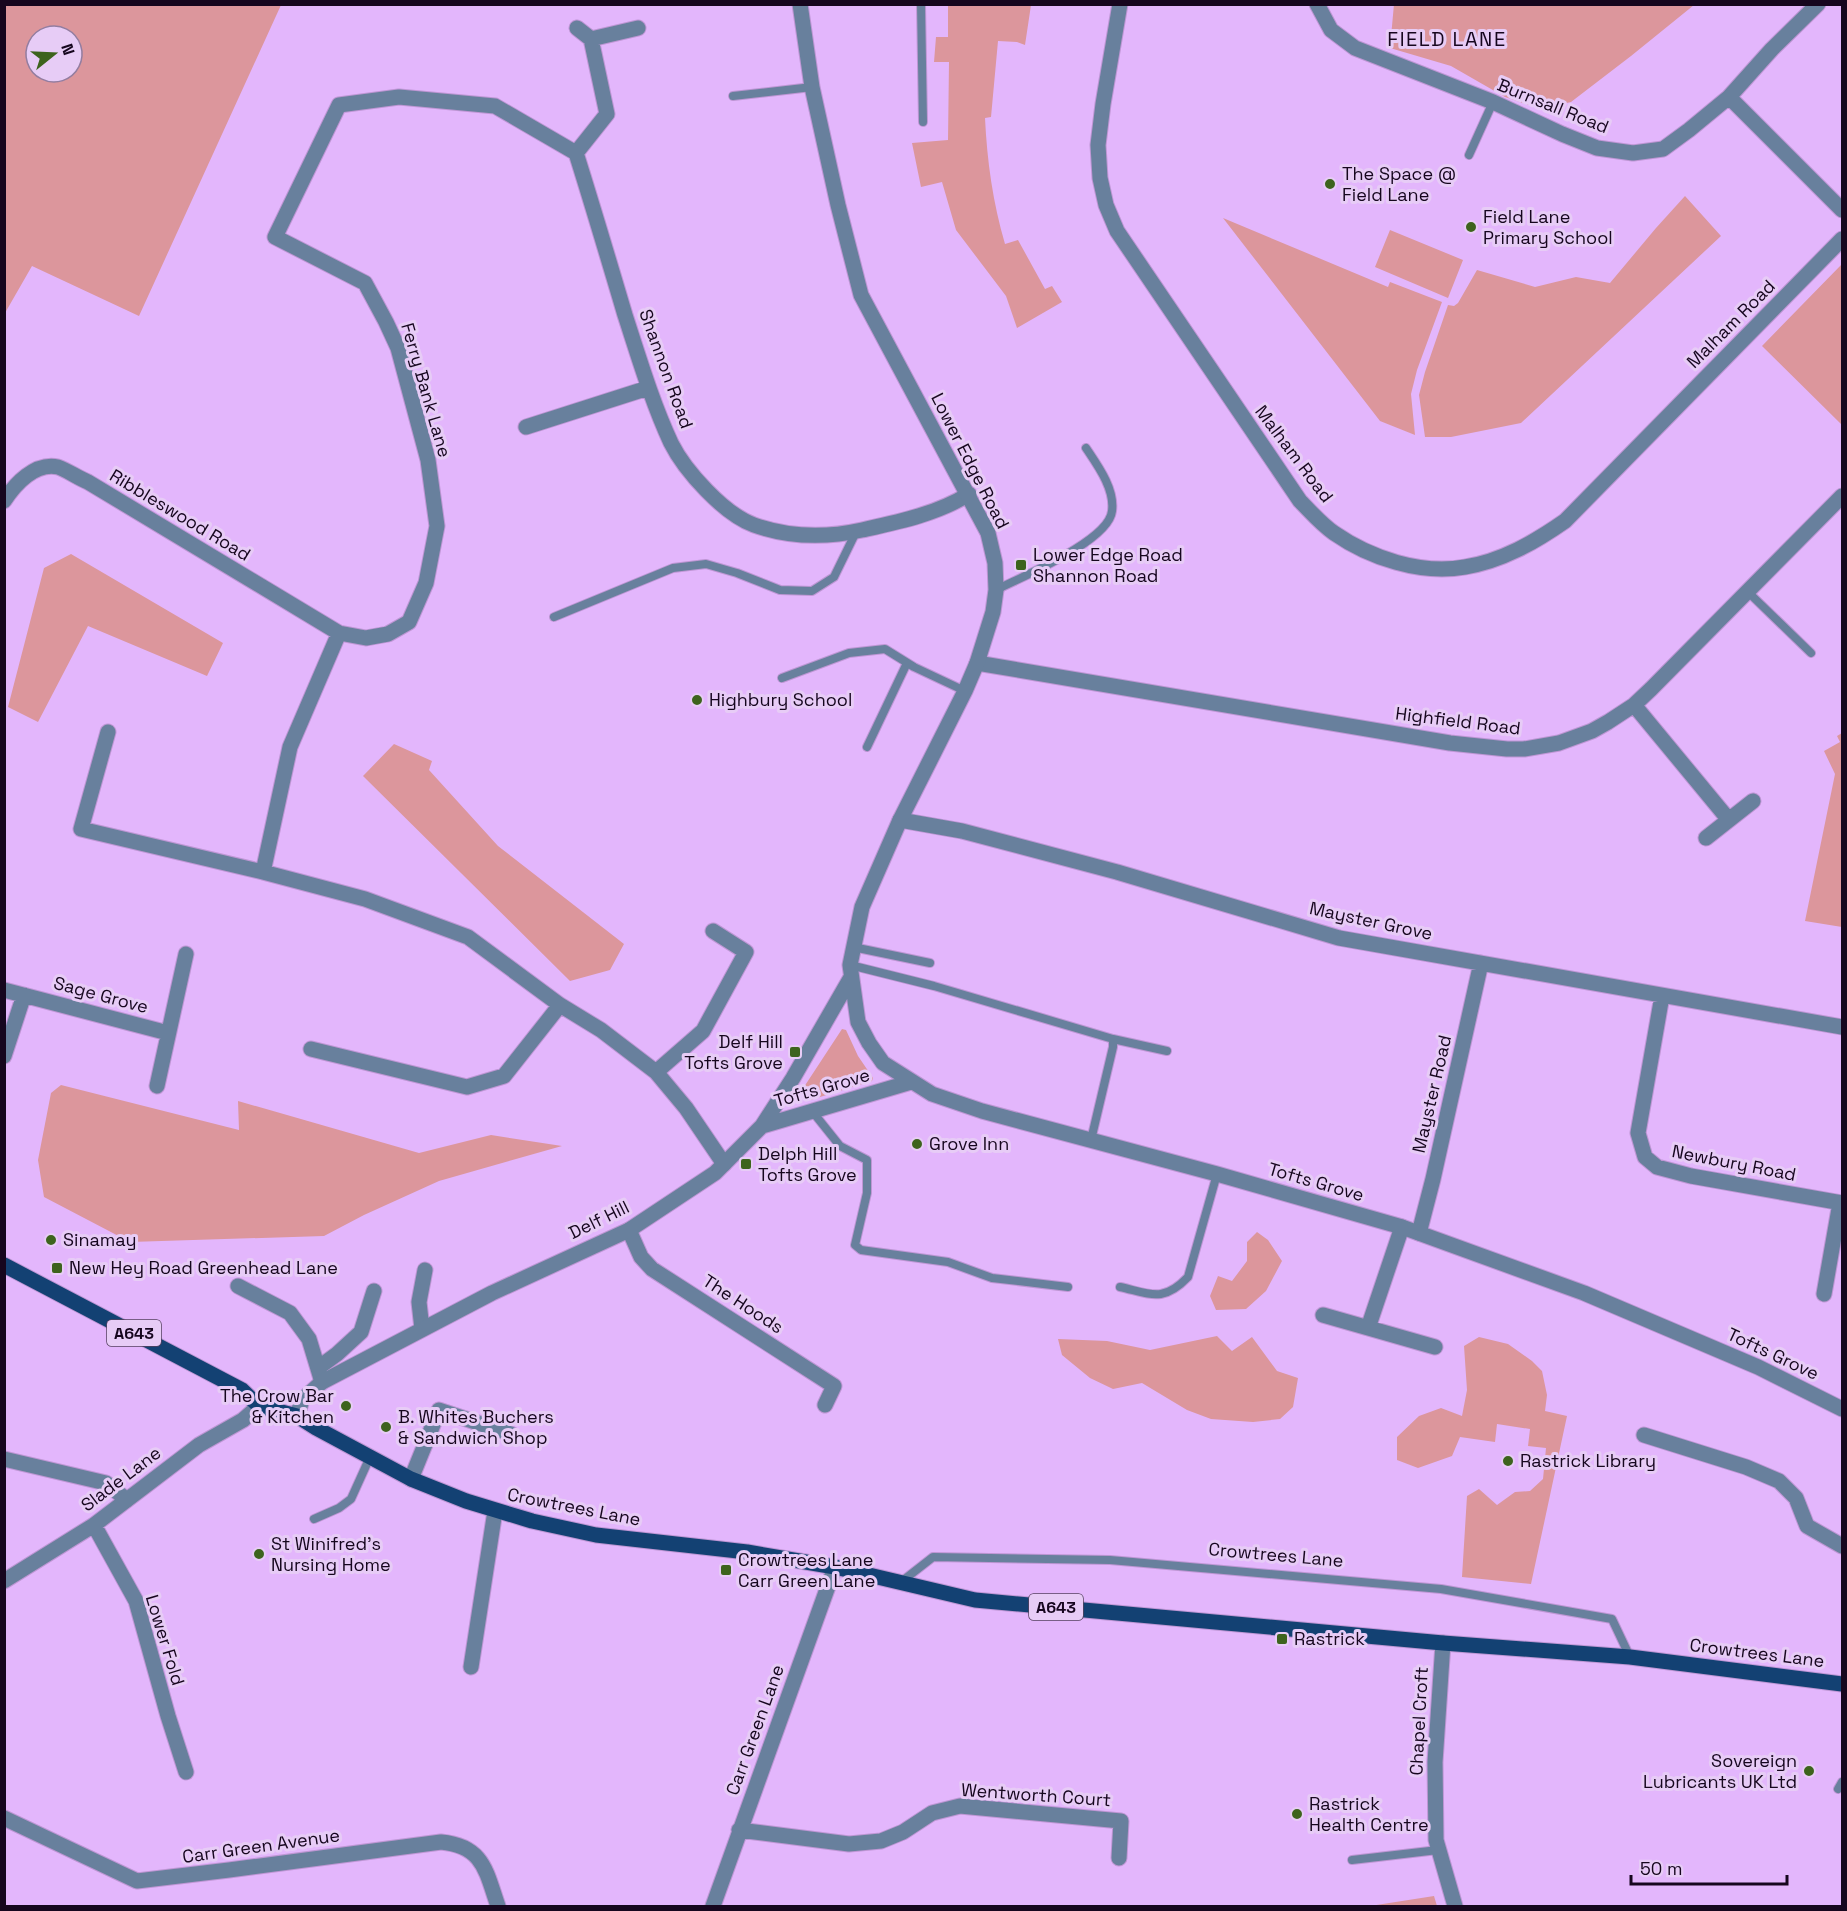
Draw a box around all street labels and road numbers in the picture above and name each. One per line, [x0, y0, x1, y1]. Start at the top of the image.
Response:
street label: Burnsall Road [1494, 73, 1612, 138]
street label: Malham Road [1682, 275, 1780, 373]
street label: Shannon Road [634, 306, 699, 432]
street label: Ferry Bank Lane [396, 320, 457, 460]
street label: Lower Edge Road [926, 389, 1015, 533]
street label: Malham Road [1250, 400, 1338, 507]
street label: Ribbleswood Road [106, 463, 255, 566]
street label: Highfield Road [1394, 701, 1522, 740]
street label: Mayster Grove [1308, 896, 1435, 945]
street label: Sage Grove [51, 971, 151, 1018]
street label: Mayster Road [1407, 1033, 1456, 1155]
street label: Tofts Grove [771, 1063, 872, 1112]
street label: Newbury Road [1670, 1139, 1798, 1186]
street label: Tofts Grove [1266, 1157, 1367, 1206]
street label: Delf Hill [565, 1195, 633, 1244]
street label: The Hoods [698, 1269, 788, 1338]
road number: A643 [107, 1320, 161, 1346]
street label: Tofts Grove [1724, 1322, 1823, 1385]
street label: Slade Lane [76, 1441, 165, 1516]
street label: Crowtrees Lane [505, 1482, 643, 1531]
street label: Crowtrees Lane [1208, 1537, 1344, 1572]
street label: Lower Fold [141, 1592, 190, 1688]
road number: A643 [1029, 1594, 1083, 1620]
street label: Crowtrees Lane [1688, 1633, 1826, 1672]
street label: Carr Green Lane [720, 1661, 789, 1798]
street label: Chapel Croft [1404, 1666, 1433, 1776]
street label: Wentworth Court [960, 1778, 1112, 1811]
street label: Carr Green Avenue [181, 1823, 341, 1868]

